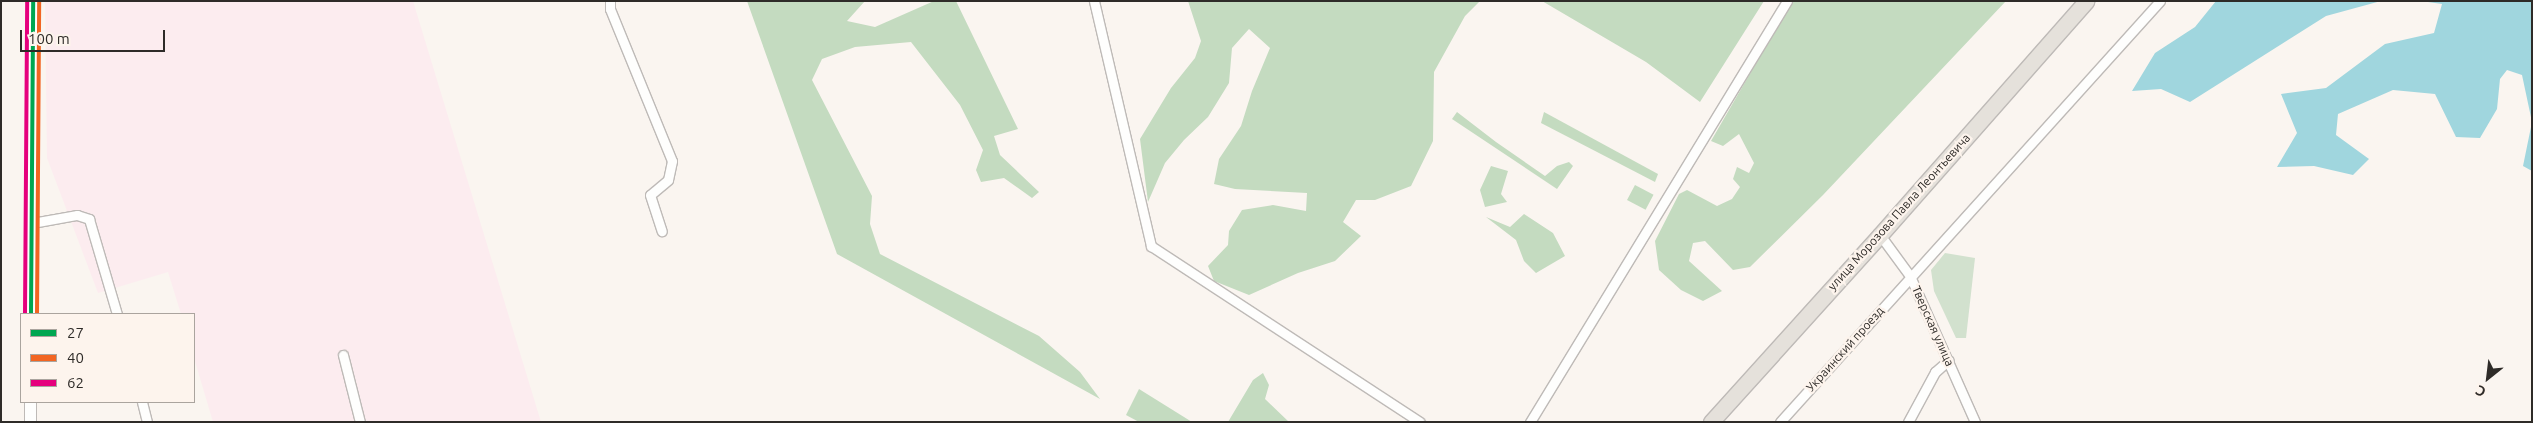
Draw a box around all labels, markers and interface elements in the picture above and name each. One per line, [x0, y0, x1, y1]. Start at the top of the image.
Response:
scale bar [22, 20, 168, 52]
text: 100 m [28, 30, 70, 47]
street label: улица Морозова Павла Леонтьевича [1825, 131, 1973, 293]
street label: Тверская улица [1909, 284, 1957, 368]
street label: Украинский проезд [1803, 304, 1887, 394]
legend [20, 313, 195, 403]
text: 27 [67, 324, 84, 341]
text: 40 [67, 349, 84, 366]
north arrow [2463, 353, 2513, 403]
text: 62 [67, 374, 84, 391]
text: С [2473, 382, 2489, 400]

